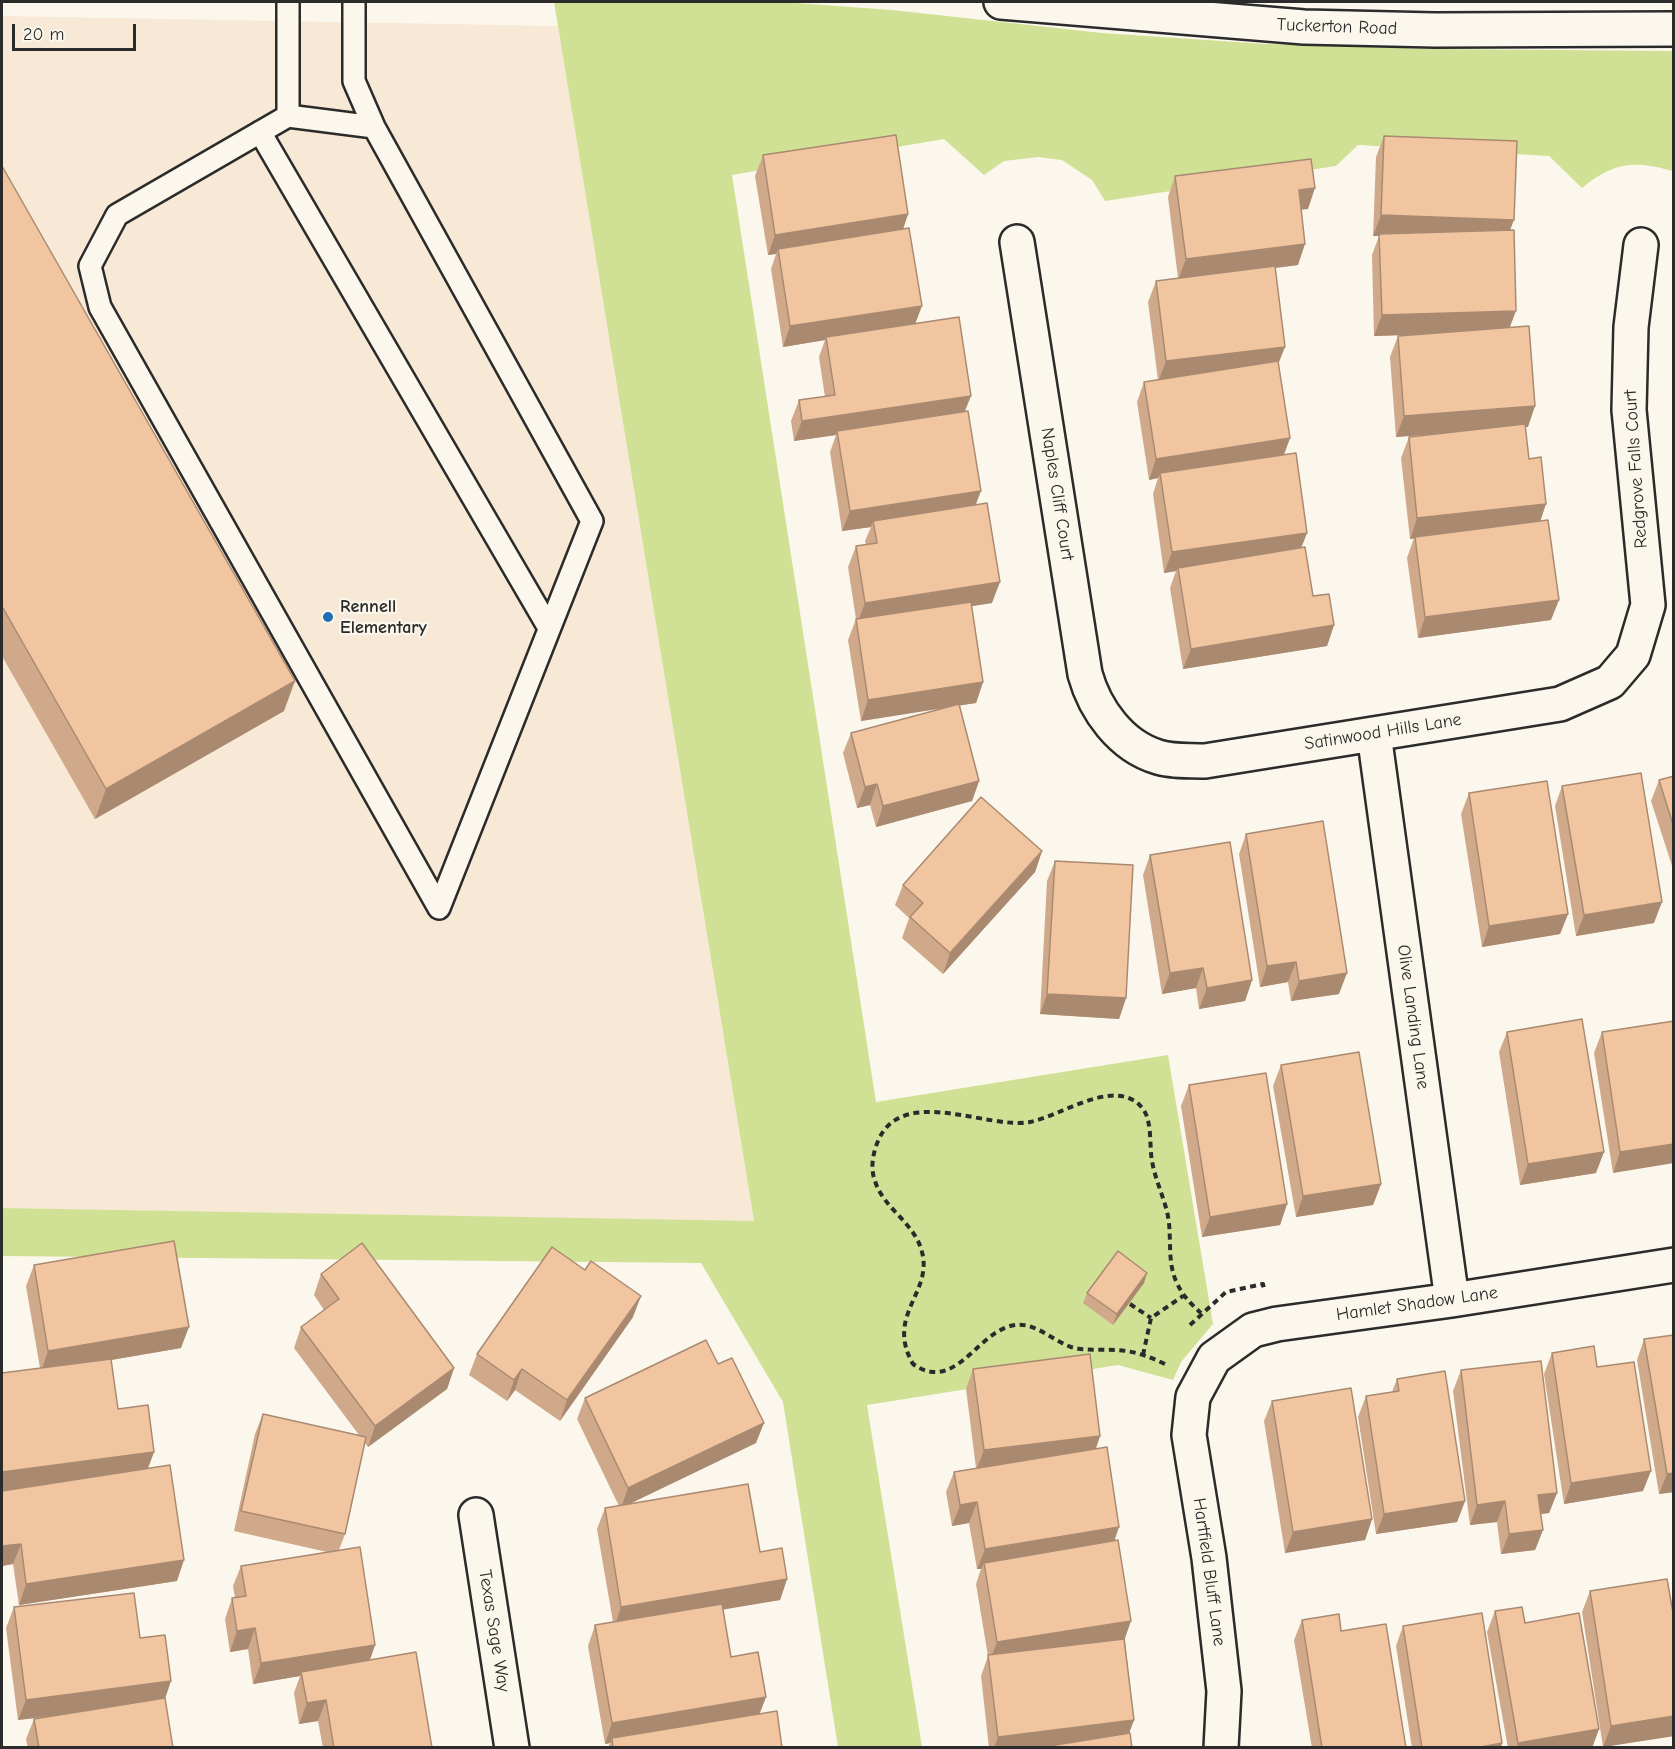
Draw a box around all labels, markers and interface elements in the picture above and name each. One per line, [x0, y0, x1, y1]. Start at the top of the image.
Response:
scale bar [15, 12, 140, 50]
street label: Tuckerton Road [1276, 14, 1398, 40]
text: 20 m [23, 24, 64, 45]
street label: Redgrove Falls Court [1620, 389, 1652, 549]
street label: Naples Cliff Court [1036, 426, 1078, 562]
place label: Rennell Elementary [340, 596, 427, 638]
marker: Rennell Elementary [321, 610, 335, 624]
street label: Satinwood Hills Lane [1303, 709, 1463, 755]
street label: Olive Landing Lane [1392, 943, 1434, 1091]
street label: Hamlet Shadow Lane [1335, 1282, 1499, 1326]
street label: Hartfield Bluff Lane [1188, 1496, 1230, 1648]
street label: Texas Sage Way [474, 1568, 514, 1694]

